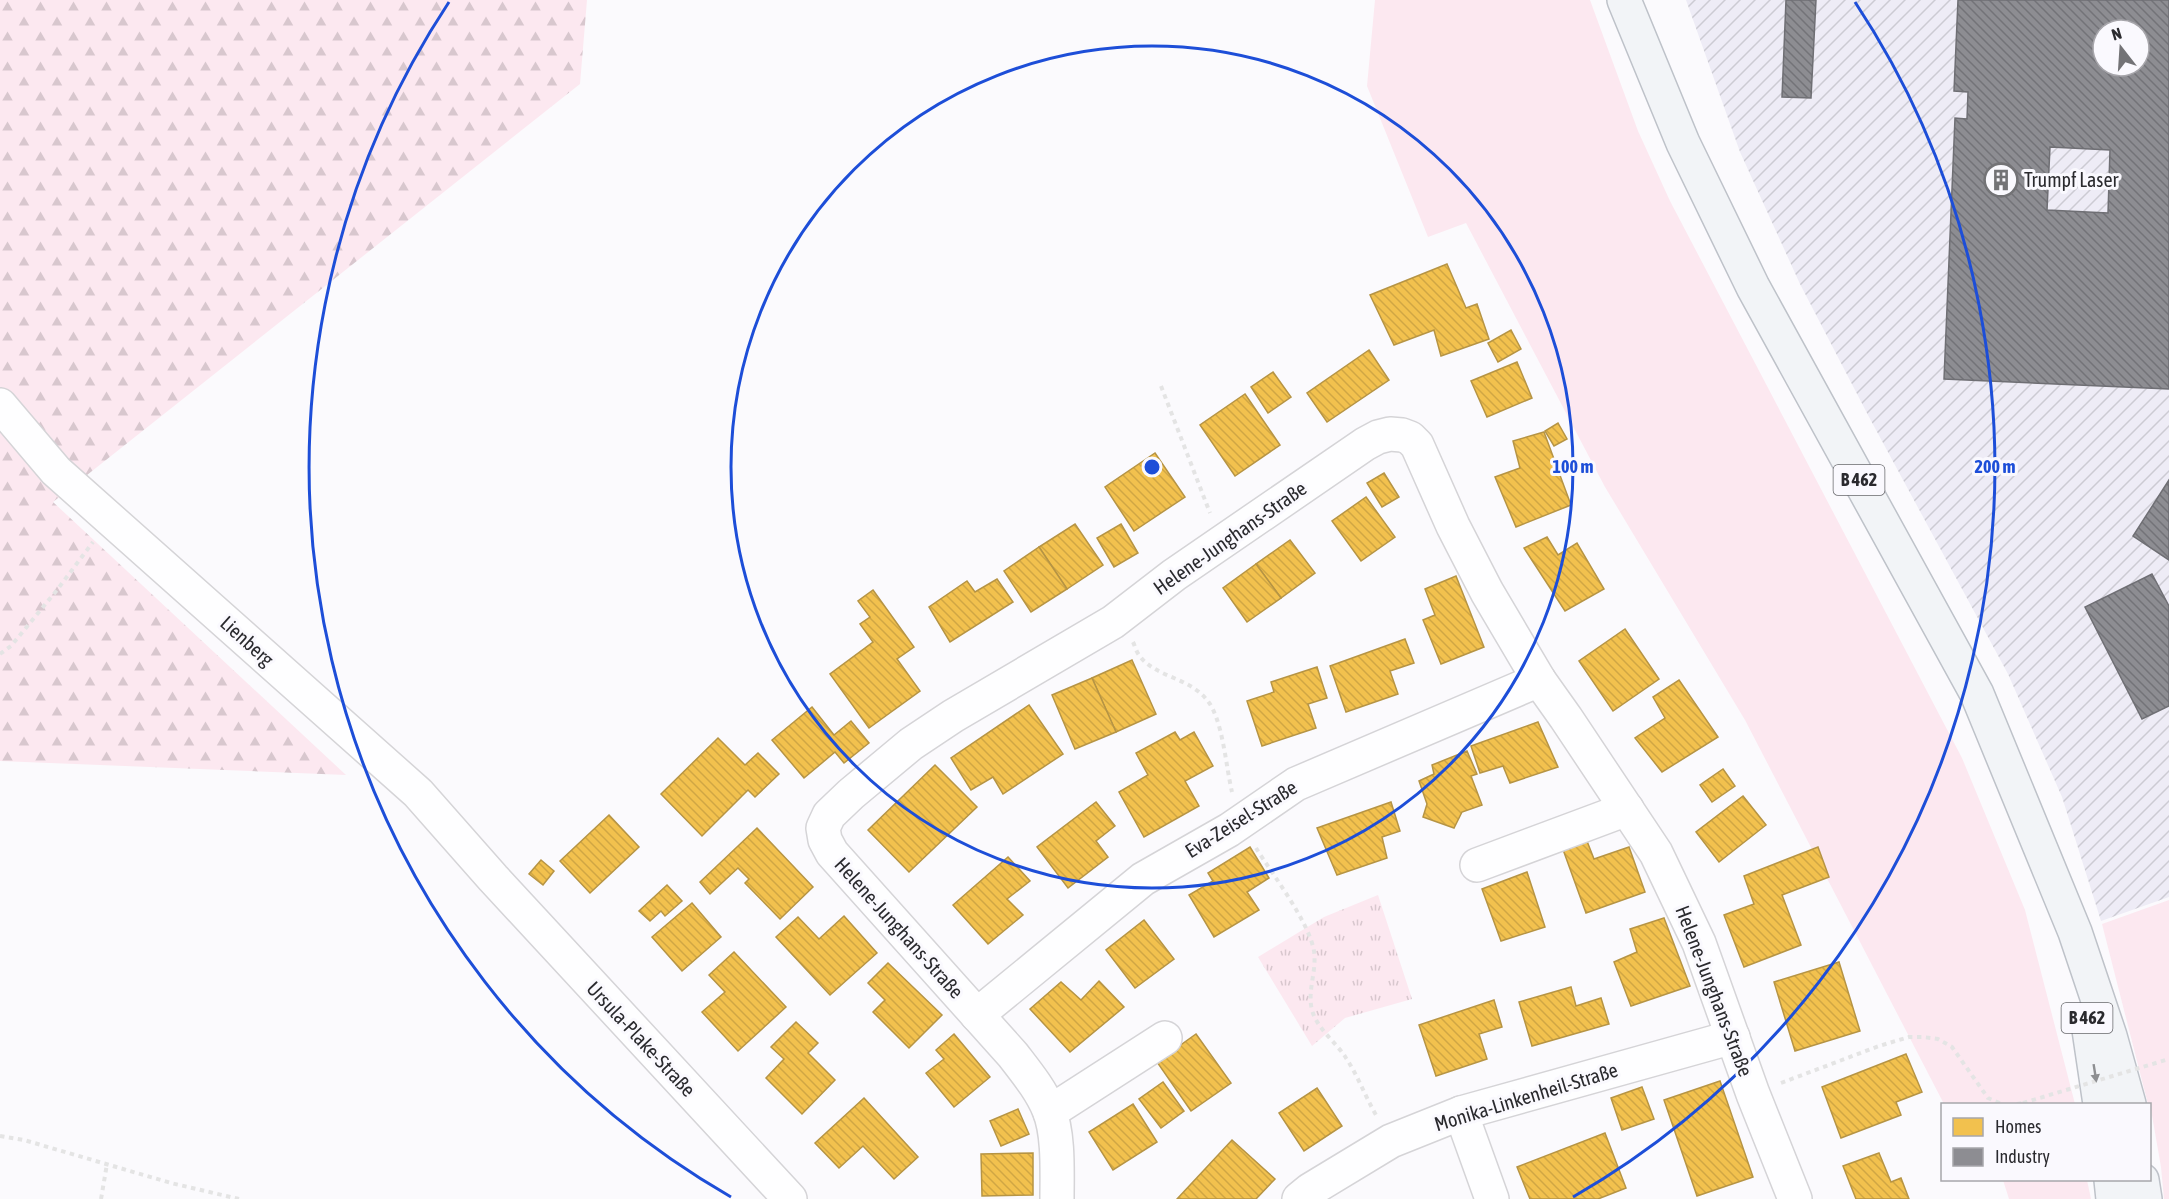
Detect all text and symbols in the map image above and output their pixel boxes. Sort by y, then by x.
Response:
north arrow [2091,18,2151,78]
text: N [2109,24,2124,44]
building icon: Trumpf Laser [1983,162,2019,198]
place label: Trumpf Laser [2024,168,2119,191]
text: 100 m [1553,456,1593,477]
text: 200 m [1975,456,2015,477]
centre of rings [1142,457,1162,477]
road number: B 462 [1834,465,1884,495]
street label: Helene-Junghans-Straße [1149,476,1311,599]
street label: Lienberg [216,611,279,671]
street label: Eva-Zeisel-Straße [1181,775,1301,862]
street label: Helene-Junghans-Straße [830,853,969,1003]
street label: Helene-Junghans-Straße [1671,902,1758,1080]
street label: Ursula-Plake-Straße [582,977,700,1101]
road number: B 462 [2062,1003,2112,1033]
street label: Monika-Linkenheil-Straße [1431,1058,1620,1135]
one-way arrow [2091,1064,2100,1083]
legend [1941,1103,2151,1181]
text: Homes [1995,1116,2041,1137]
text: Industry [1995,1146,2050,1167]

